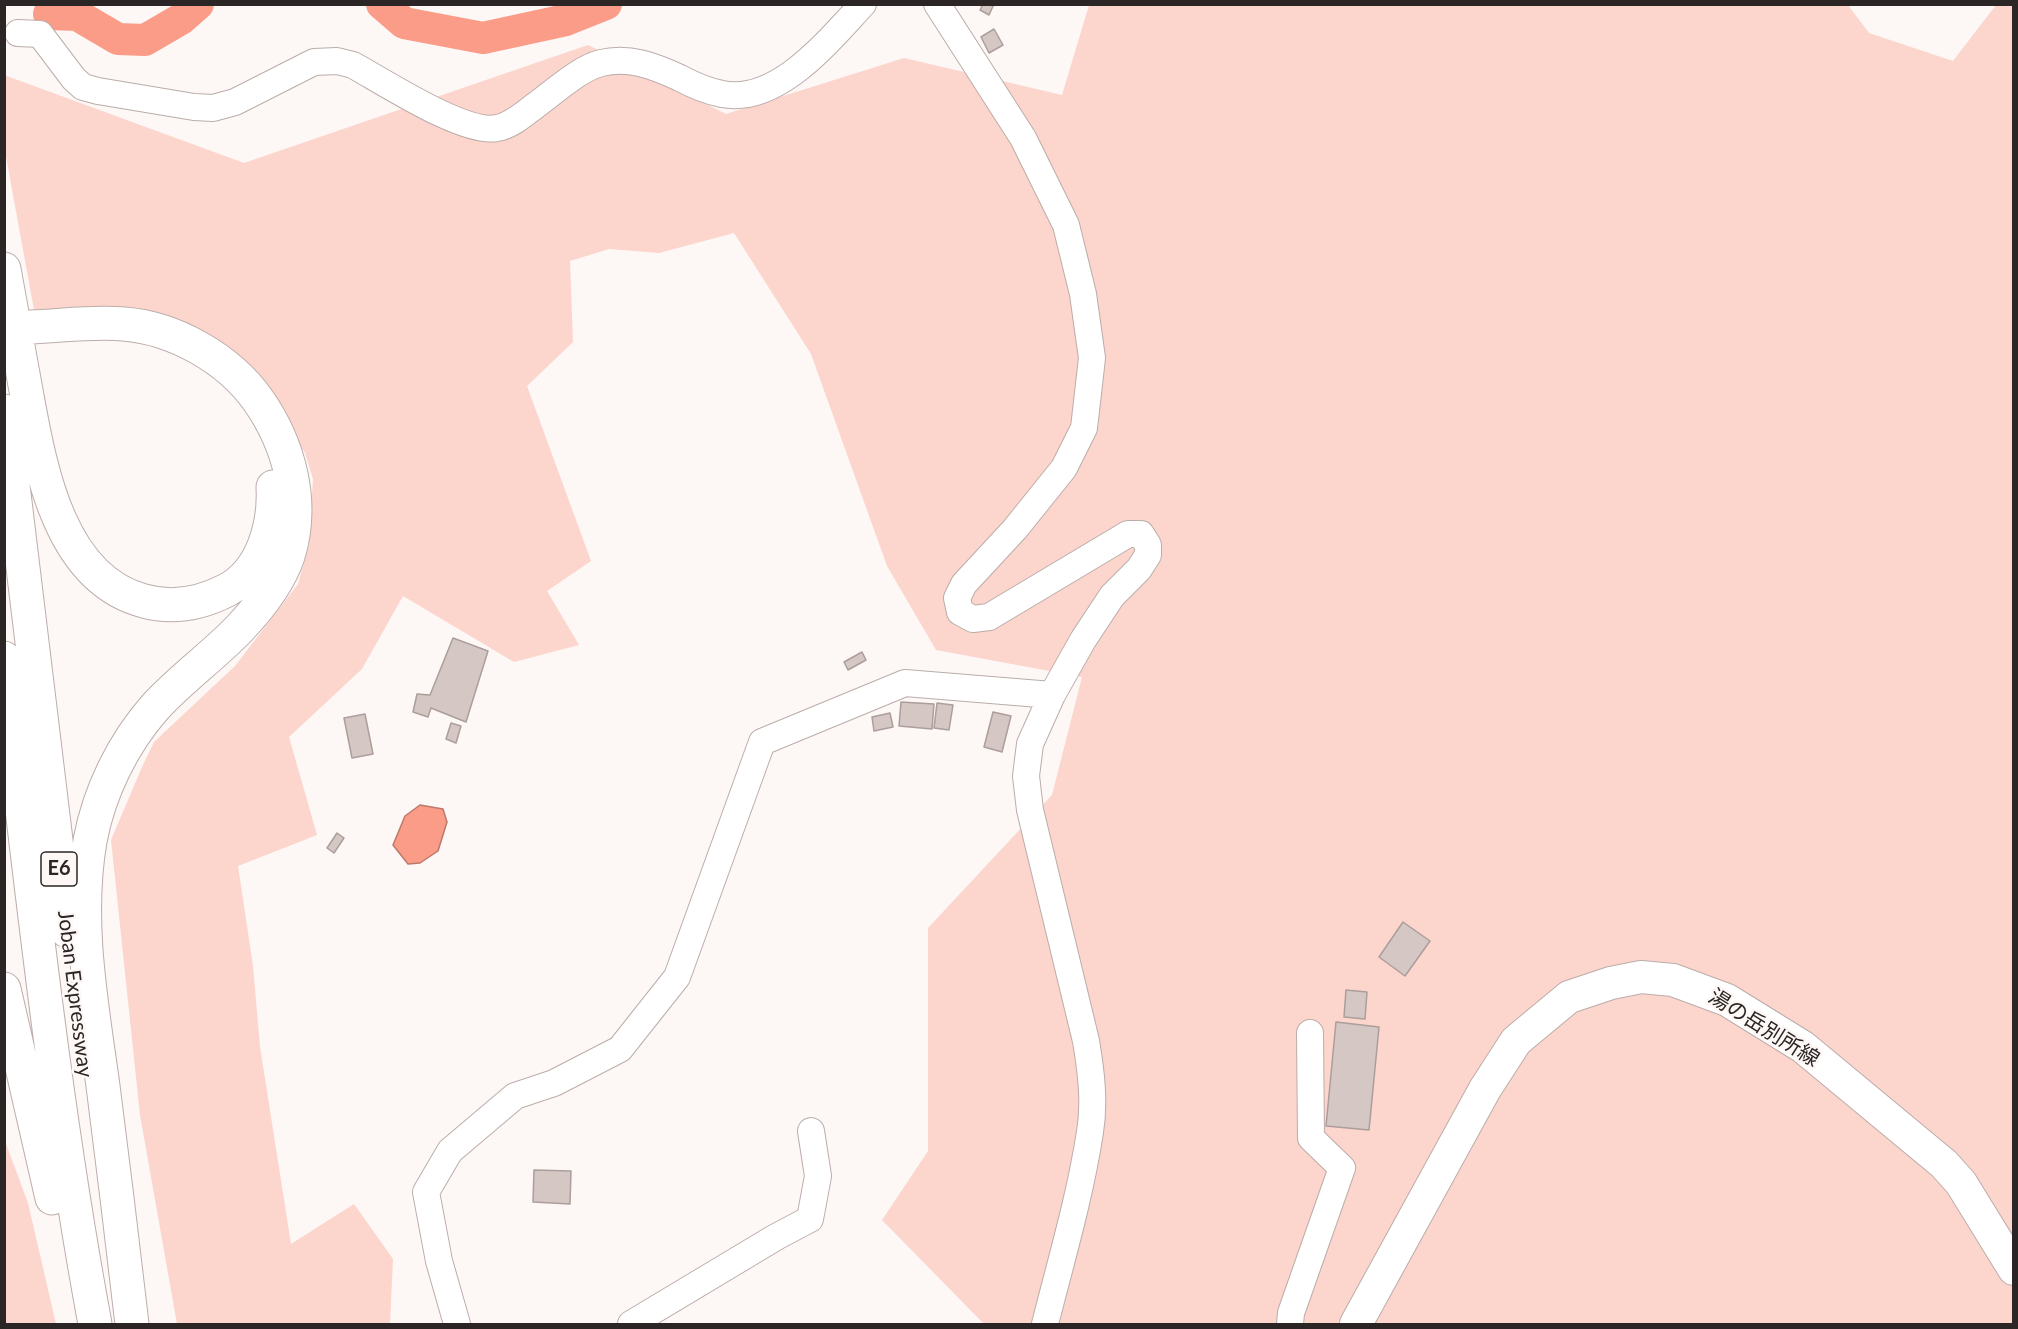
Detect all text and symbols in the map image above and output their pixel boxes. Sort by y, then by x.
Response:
road number: E6 [41,852,77,886]
street label: Joban Expressway [52,909,98,1079]
street label: 湯の岳別所線 [1704,984,1824,1072]

